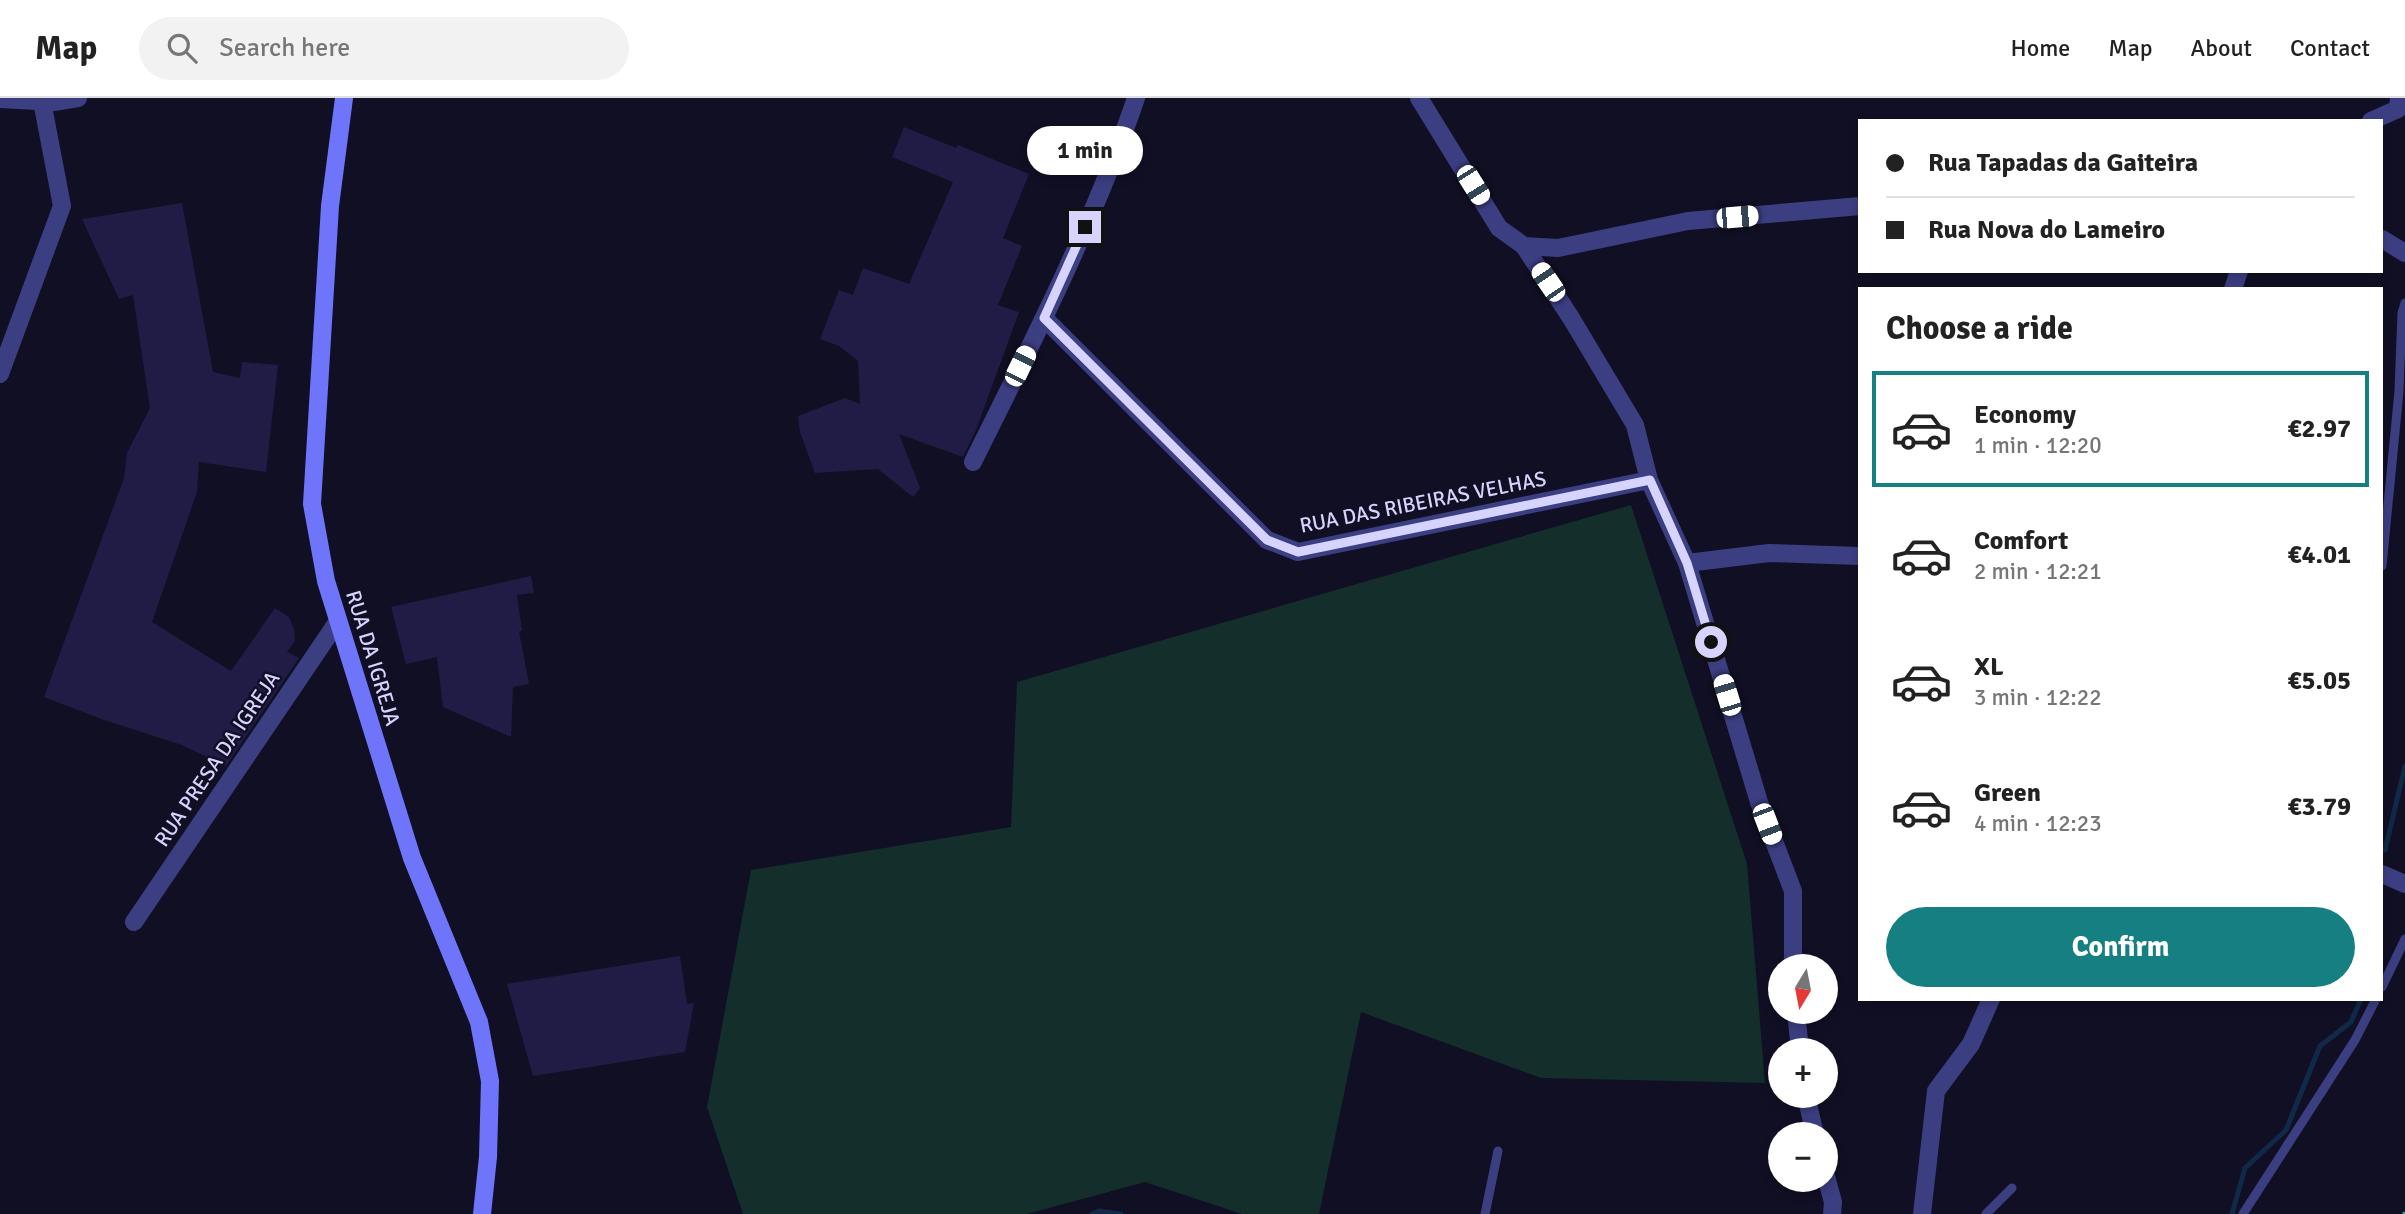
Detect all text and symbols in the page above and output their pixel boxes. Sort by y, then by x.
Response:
search box [139,17,629,80]
text: Map [35,28,97,69]
icon: search [163,29,201,67]
text: Search here [219,32,350,64]
text: Home [2010,33,2070,63]
text: Map [2108,33,2153,63]
text: About [2191,33,2252,63]
text: Contact [2290,33,2370,63]
callout: 1 min [1027,125,1143,174]
text: 1 min [1057,136,1113,165]
text: Rua Tapadas da Gaiteira [1928,147,2198,179]
car [1453,162,1494,208]
car [1716,205,1759,229]
route end [1069,211,1101,243]
text: Rua Nova do Lameiro [1928,214,2165,246]
car [1528,259,1569,305]
text: Choose a ride [1886,309,2073,348]
car [1002,343,1039,389]
icon: car [1890,398,1953,461]
text: Economy [1974,399,2076,431]
text: €2.97 [2287,413,2351,445]
text: 1 min · 12:20 [1974,431,2102,460]
street label: RUA DAS RIBEIRAS VELHAS [1298,465,1548,539]
icon: car [1890,524,1953,587]
text: Comfort [1974,525,2068,557]
text: €4.01 [2287,539,2351,571]
text: 2 min · 12:21 [1974,557,2102,586]
street label: RUA DA IGREJA [340,587,406,729]
route start [1695,626,1727,658]
icon: car [1890,650,1953,713]
text: XL [1974,651,2004,683]
text: €5.05 [2287,665,2351,697]
street label: RUA PRESA DA IGREJA [149,666,285,852]
car [1711,672,1744,718]
text: 3 min · 12:22 [1974,683,2102,712]
icon: car [1890,776,1953,839]
text: Green [1974,777,2041,809]
text: €3.79 [2287,791,2351,823]
car [1750,801,1785,847]
text: 4 min · 12:23 [1974,809,2102,838]
button: Confirm [1886,907,2355,987]
north arrow [1768,954,1838,1024]
map controls [1768,954,1838,1192]
button: + [1768,1038,1838,1108]
button: − [1768,1122,1838,1192]

